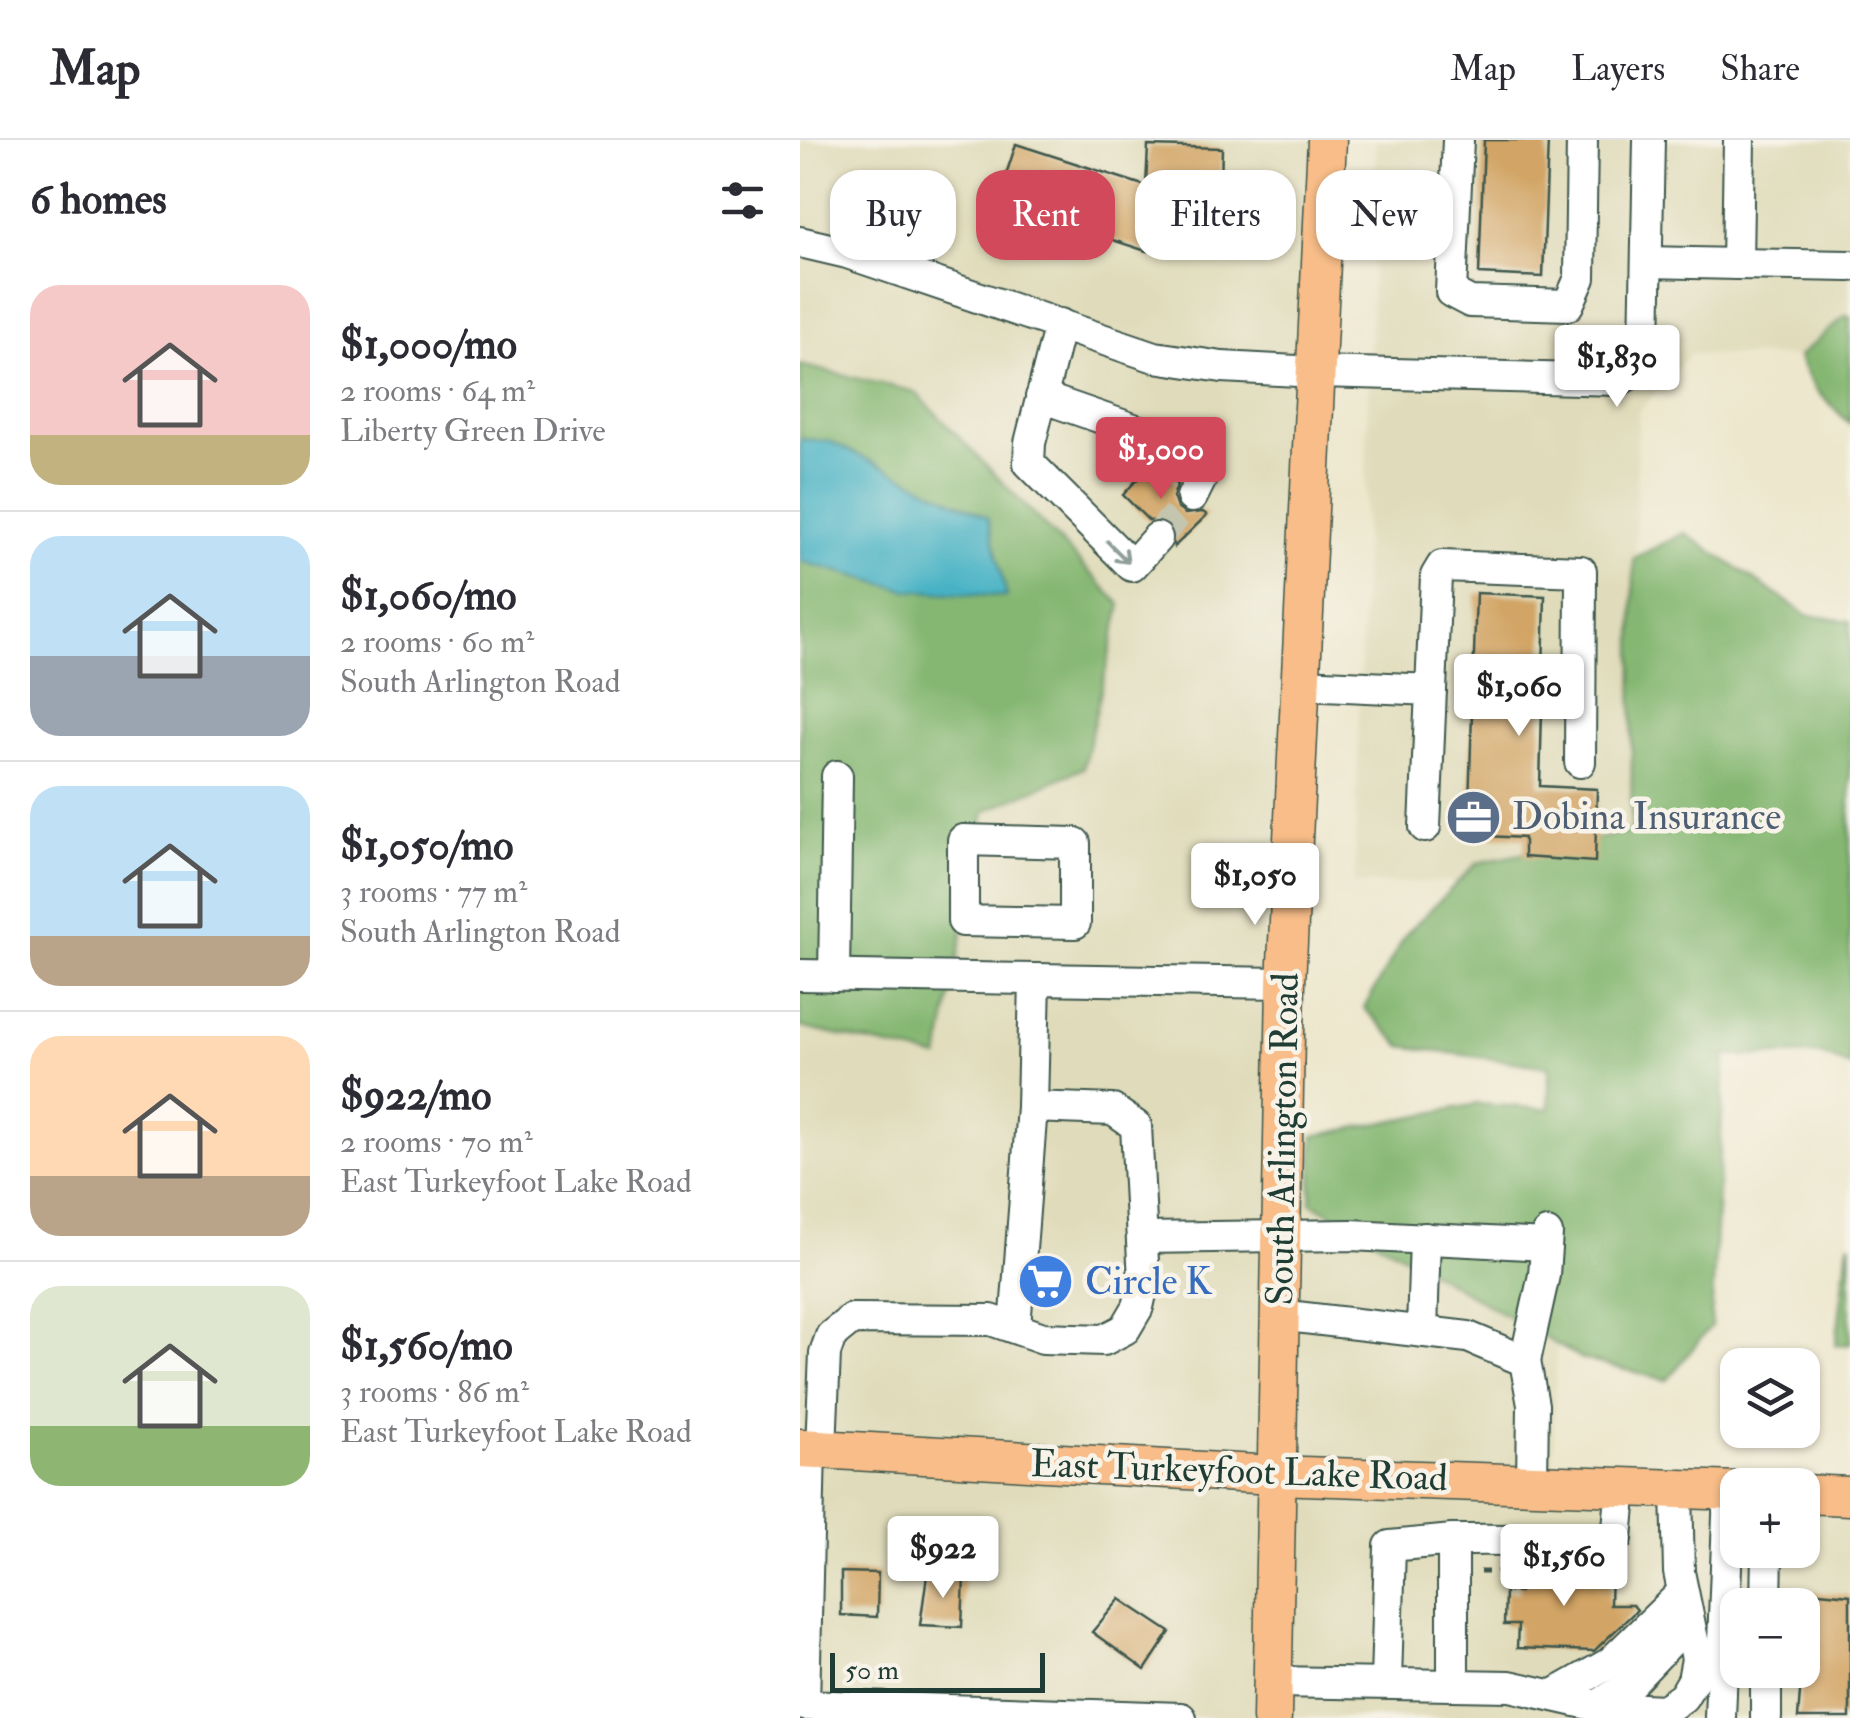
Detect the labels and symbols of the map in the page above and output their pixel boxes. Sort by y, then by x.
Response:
pin: $1,830 [1536,325,1698,410]
pin: $1,000 [1080,417,1242,502]
one-way arrow [1106,540,1130,564]
pin: $1,060 [1438,654,1600,739]
office icon: Dobina Insurance [1443,787,1503,847]
place label: Dobina Insurance [1512,793,1781,841]
pin: $1,050 [1174,843,1336,928]
street label: South Arlington Road [1256,972,1310,1306]
supermarket icon: Circle K [1016,1252,1076,1312]
place label: Circle K [1085,1258,1212,1306]
street label: East Turkeyfoot Lake Road [1030,1440,1449,1502]
pin: $922 [884,1516,1002,1601]
pin: $1,560 [1483,1524,1645,1609]
scale bar [830,1648,1045,1692]

